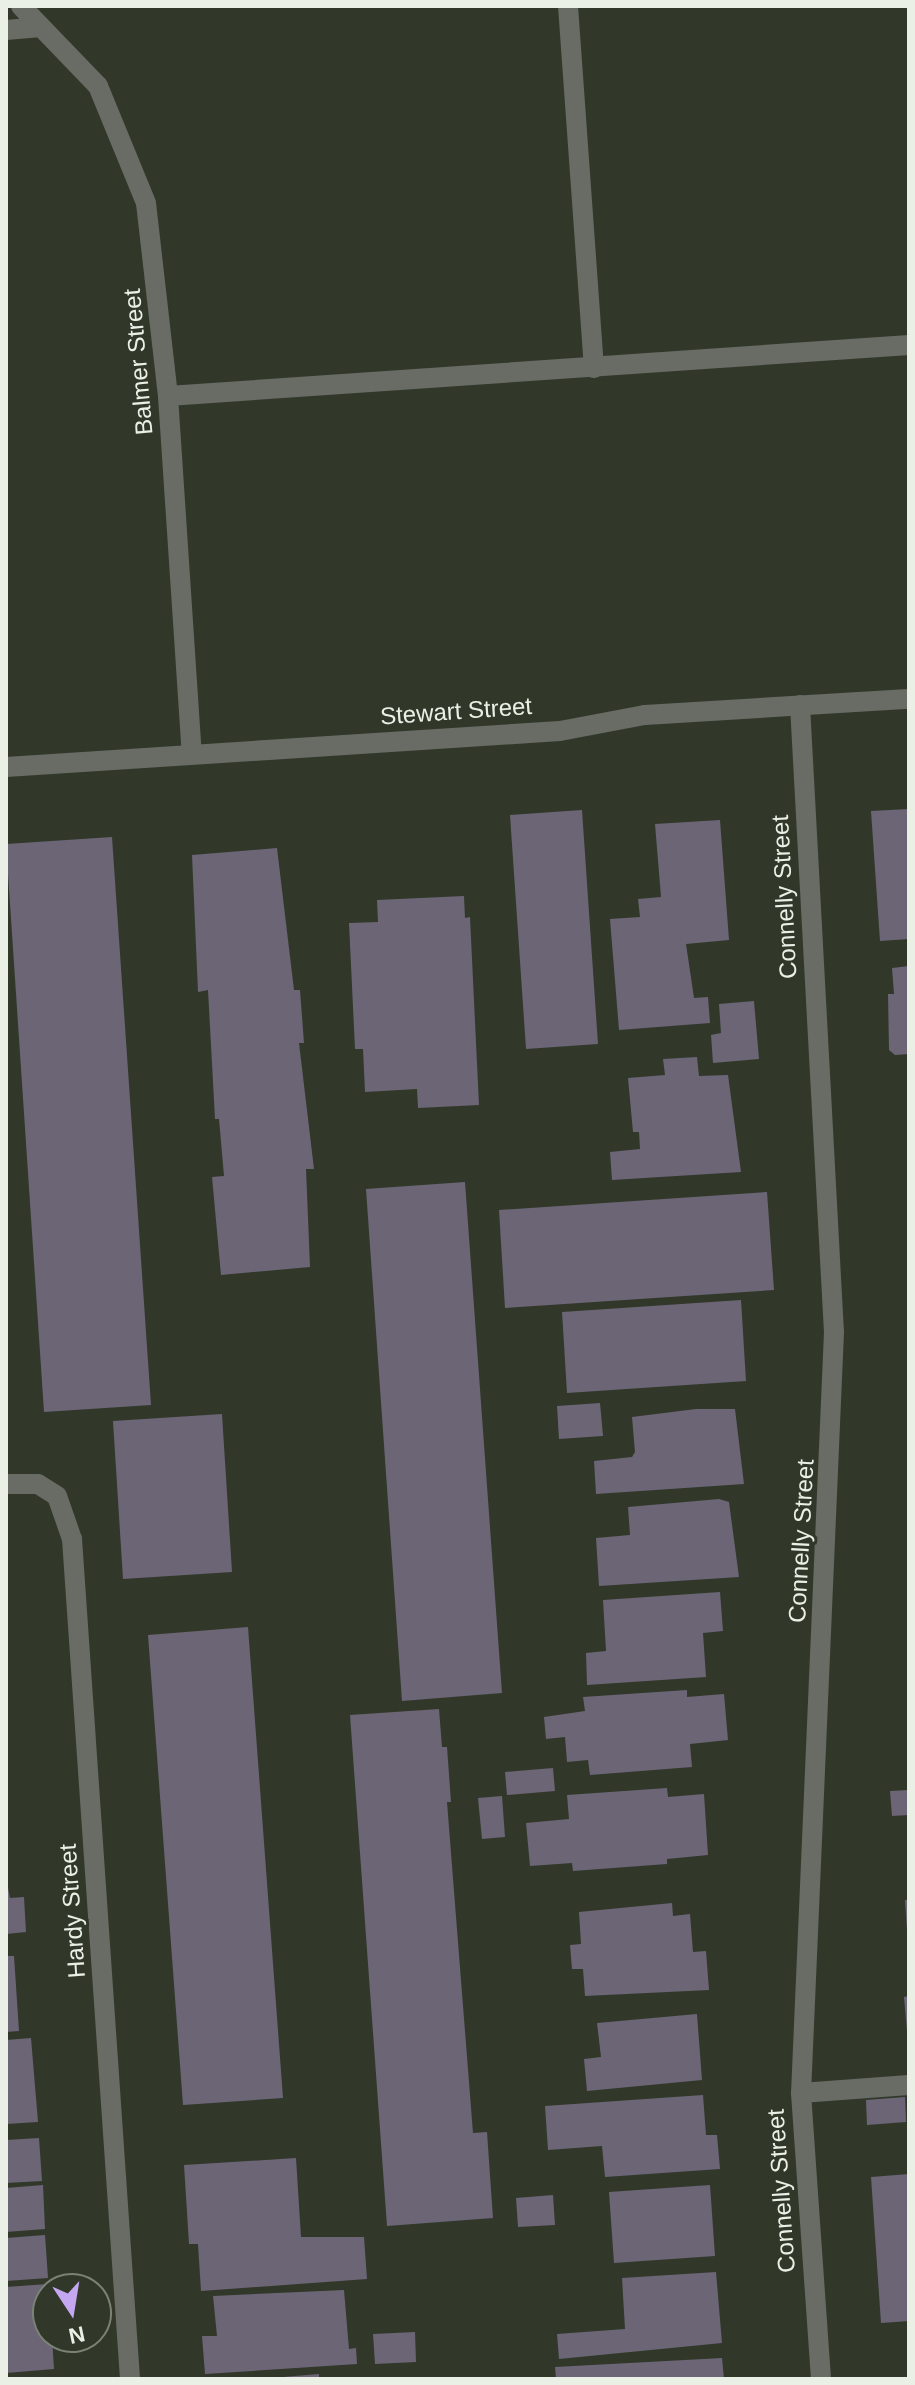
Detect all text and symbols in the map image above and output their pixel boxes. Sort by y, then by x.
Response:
street label: Balmer Street [117,288,159,436]
street label: Stewart Street [379,691,533,731]
street label: Connelly Street [765,814,803,980]
street label: Connelly Street [782,1458,820,1624]
street label: Hardy Street [53,1843,91,1979]
street label: Connelly Street [761,2108,801,2274]
north arrow [32,2273,112,2353]
text: N [66,2321,87,2349]

